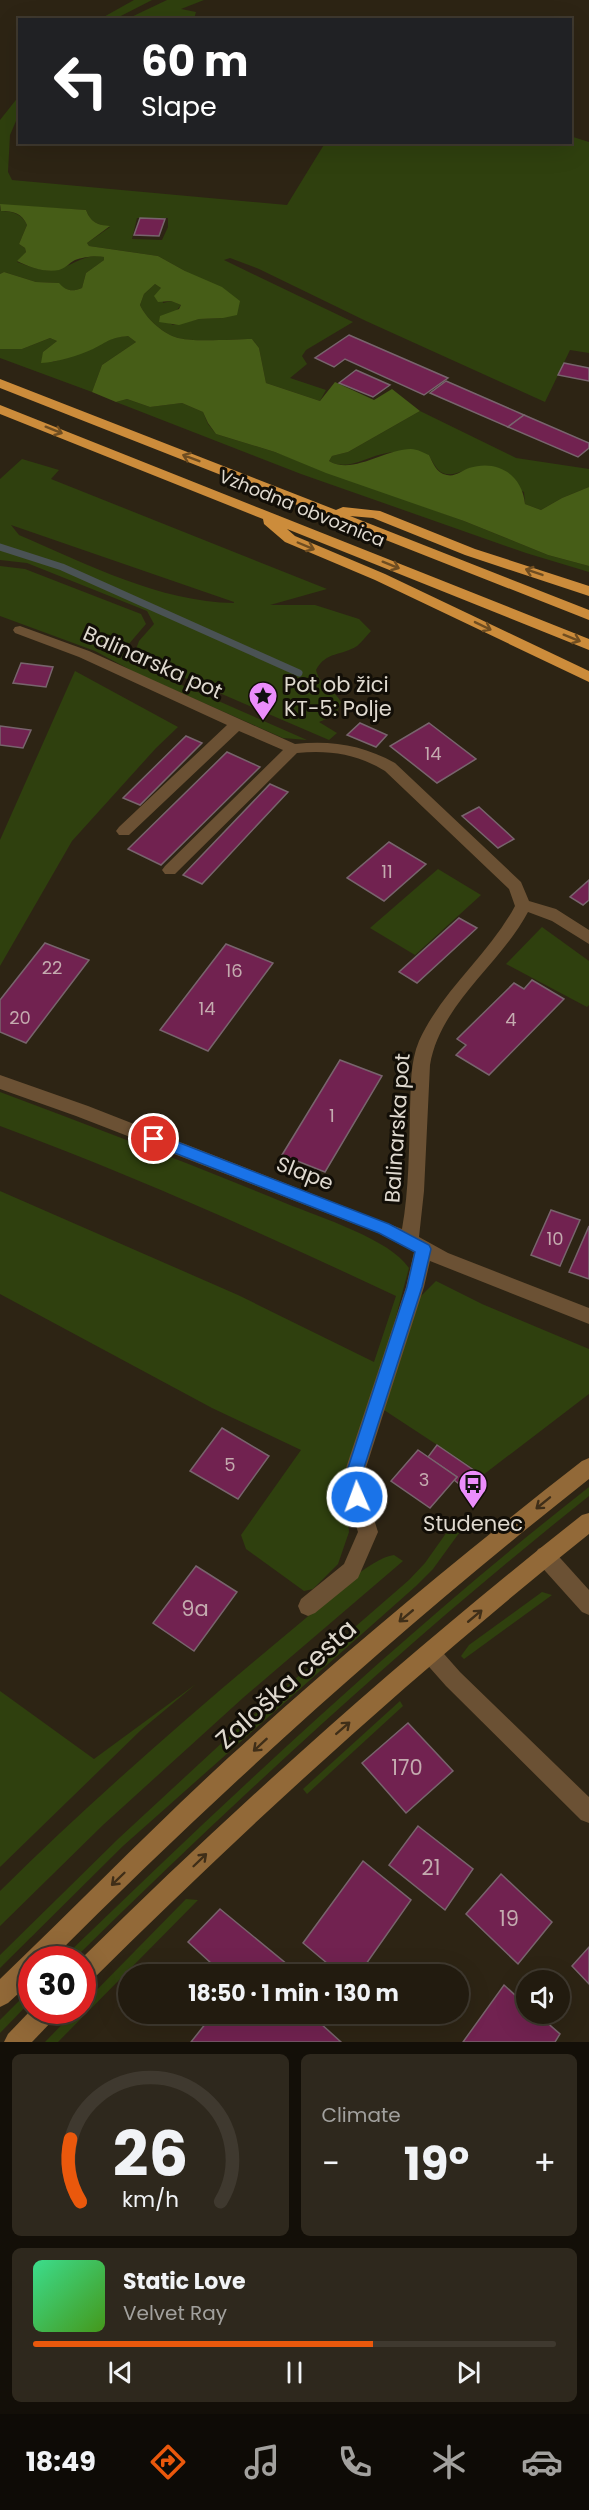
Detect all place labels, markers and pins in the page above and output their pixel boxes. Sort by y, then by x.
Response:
place label: Pot ob žici KT-5: Polje [284,670,392,723]
place icon: Pot ob žici KT-5: Polje [247,680,279,722]
pin [128,1113,179,1164]
bus stop icon: Studenec [457,1468,489,1510]
place label: Studenec [423,1509,523,1538]

